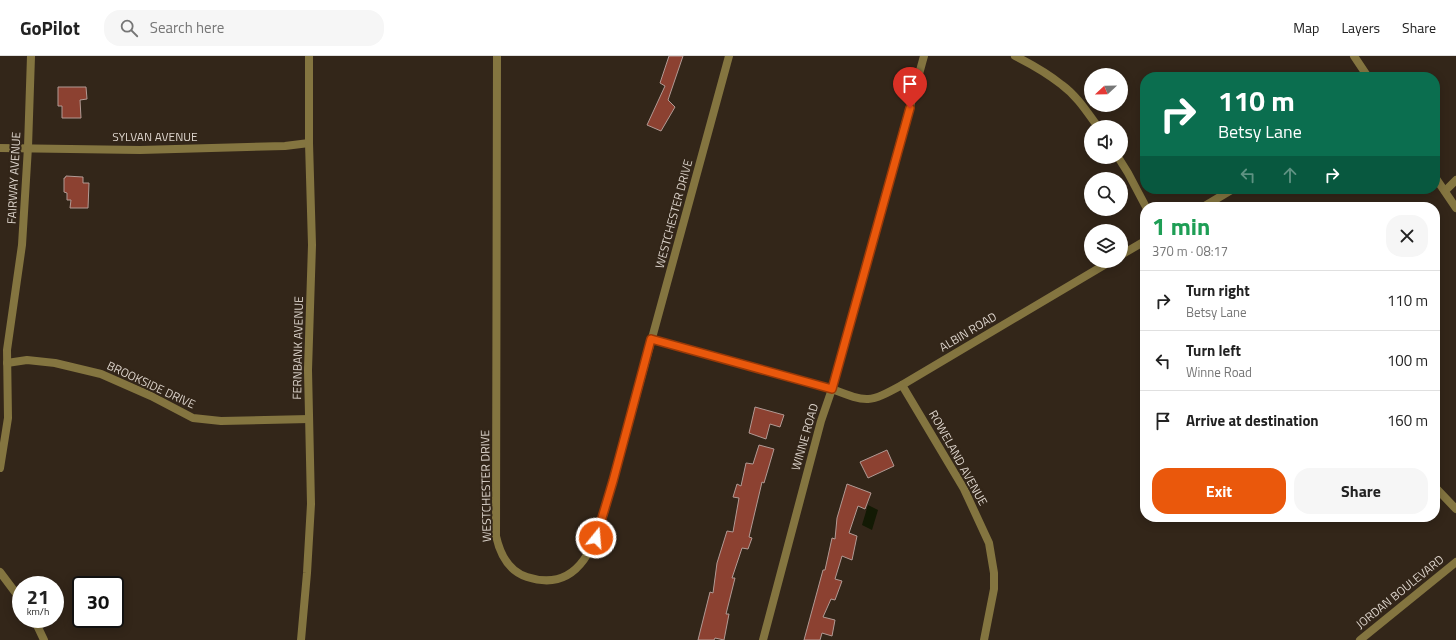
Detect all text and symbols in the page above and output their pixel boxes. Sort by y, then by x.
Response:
search box [104,10,384,46]
text: GoPilot [20,13,80,42]
text: Search here [150,16,224,39]
icon: search [118,17,140,39]
text: Map [1293,17,1319,38]
text: Layers [1341,17,1380,38]
text: Share [1402,17,1436,38]
pin [893,67,927,108]
north arrow [1084,68,1128,112]
map controls [1084,68,1128,268]
icon: arrive [899,73,921,95]
text: 110 m [1218,79,1295,122]
icon: right [1152,88,1204,140]
text: Betsy Lane [1218,118,1302,145]
button: sound [1084,120,1128,164]
street label: SYLVAN AVENUE [112,127,198,146]
street label: FAIRWAY AVENUE [2,131,25,225]
street label: WESTCHESTER DRIVE [650,157,697,271]
icon: left [1237,164,1259,186]
icon: ahead [1279,164,1301,186]
icon: right [1321,164,1343,186]
button: search [1084,172,1128,216]
text: 1 min [1152,208,1210,244]
button: close [1386,215,1428,257]
button: layers [1084,224,1128,268]
text: 370 m · 08:17 [1152,241,1228,261]
text: Turn right [1186,279,1250,302]
text: 110 m [1387,289,1428,312]
icon: right [1152,290,1174,312]
street label: FERNBANK AVENUE [287,296,308,400]
text: Betsy Lane [1186,302,1246,322]
street label: ALBIN ROAD [935,307,1000,356]
text: Turn left [1186,339,1241,362]
text: 100 m [1387,349,1428,372]
icon: left [1152,350,1174,372]
street label: BROOKSIDE DRIVE [104,356,199,414]
text: Winne Road [1186,362,1252,382]
street label: WINNE ROAD [786,401,823,473]
street label: ROWELAND AVENUE [924,406,993,509]
text: Arrive at destination [1186,409,1319,432]
text: 160 m [1387,409,1428,432]
icon: arrive [1152,410,1174,432]
street label: WESTCHESTER DRIVE [475,429,496,542]
button: Exit [1152,468,1286,514]
button: Share [1294,468,1428,514]
position arrow [575,517,617,559]
street label: JORDAN BOULEVARD [1351,550,1448,633]
speed limit sign: 30 [72,576,124,628]
text: 21 [27,581,49,612]
text: km/h [27,604,49,619]

